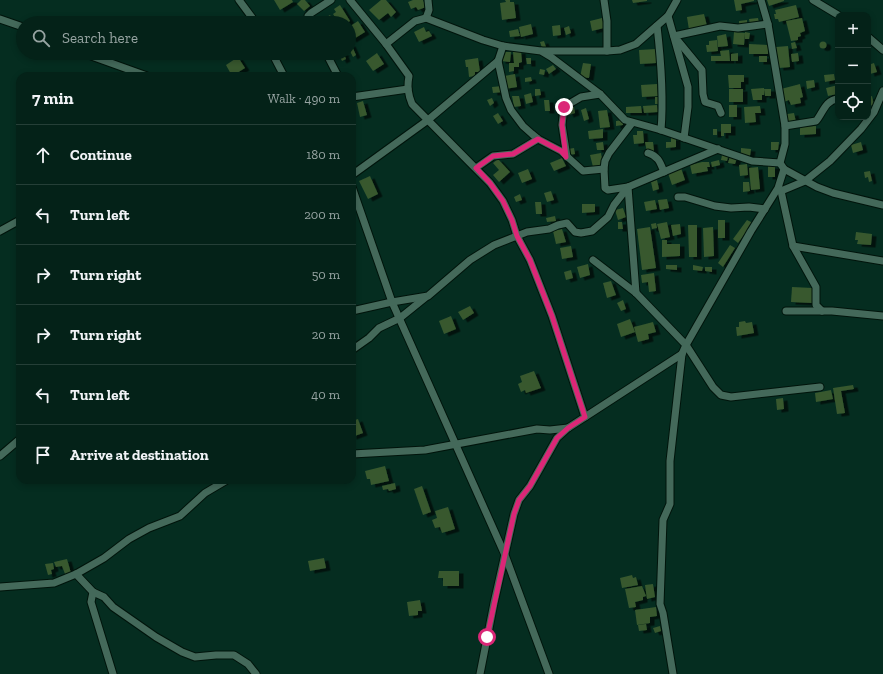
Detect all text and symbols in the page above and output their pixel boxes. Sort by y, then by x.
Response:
map controls [835,12,871,120]
button: + [835,12,871,48]
search box [16,16,356,60]
icon: search [30,27,52,49]
text: Search here [62,29,138,47]
button: − [835,48,871,84]
button: locate [835,84,871,120]
text: 7 min [32,88,74,108]
text: Walk · 490 m [268,91,340,106]
route end [555,98,573,116]
icon: ahead [32,144,54,166]
text: Continue [70,146,132,164]
text: 180 m [306,147,340,162]
icon: left [32,204,54,226]
text: Turn left [70,206,130,224]
text: 200 m [304,207,340,222]
icon: right [32,264,54,286]
text: Turn right [70,266,141,284]
text: 50 m [312,267,340,282]
icon: right [32,324,54,346]
text: Turn right [70,326,141,344]
text: 20 m [312,327,340,342]
icon: left [32,384,54,406]
text: Turn left [70,386,130,404]
text: 40 m [311,387,340,402]
icon: arrive [32,444,54,466]
text: Arrive at destination [70,446,209,464]
route start [478,628,496,646]

